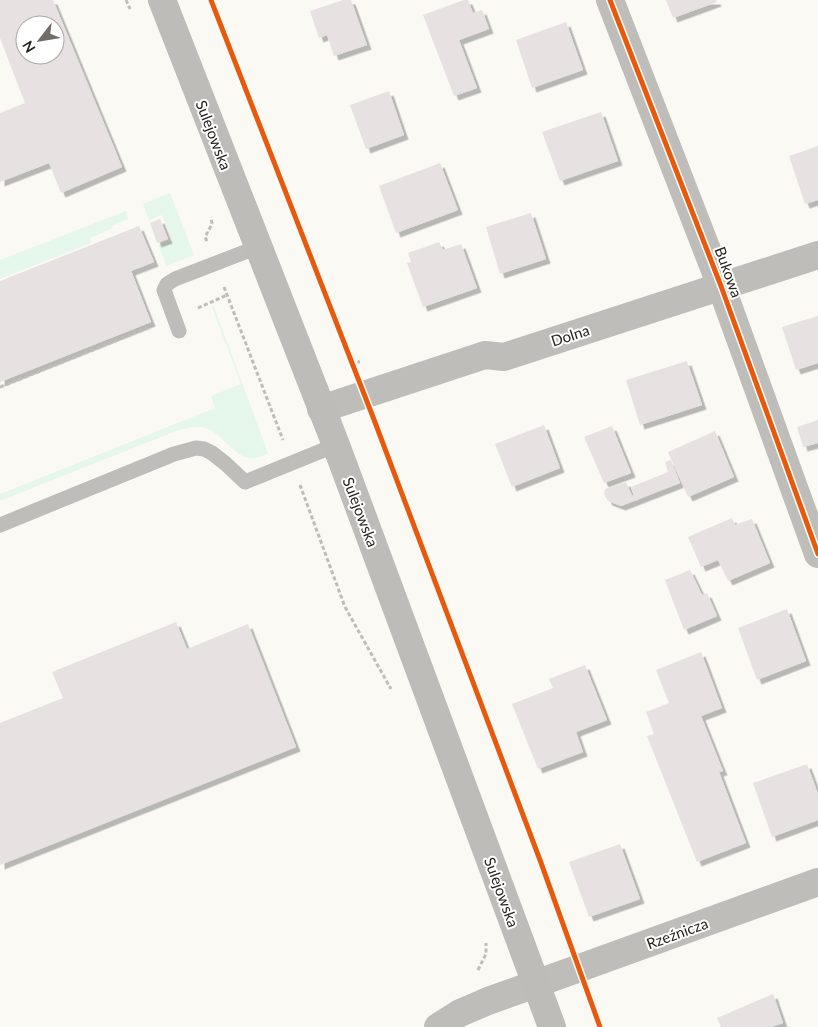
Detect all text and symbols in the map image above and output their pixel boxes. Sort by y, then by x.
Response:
north arrow [15,15,65,65]
text: N [18,38,38,56]
street label: Sulejowska [192,98,236,172]
street label: Bukowa [712,244,746,300]
street label: Dolna [549,320,591,350]
street label: Sulejowska [339,475,383,549]
street label: Sulejowska [481,855,523,929]
street label: Rzeźnicza [644,914,710,952]

